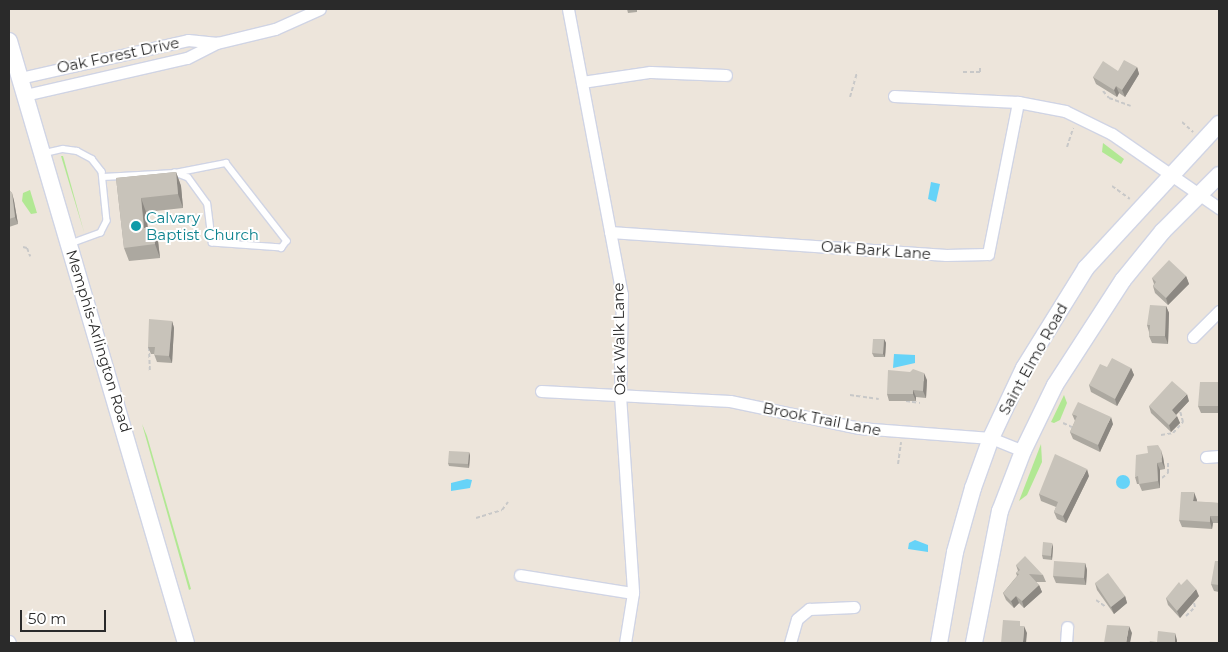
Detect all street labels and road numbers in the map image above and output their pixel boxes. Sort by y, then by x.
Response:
street label: Oak Forest Drive [55,33,181,77]
street label: Oak Bark Lane [820,237,932,263]
street label: Memphis-Arlington Road [63,247,135,435]
street label: Oak Walk Lane [609,282,629,396]
street label: Saint Elmo Road [995,300,1071,418]
street label: Brook Trail Lane [761,399,883,439]

